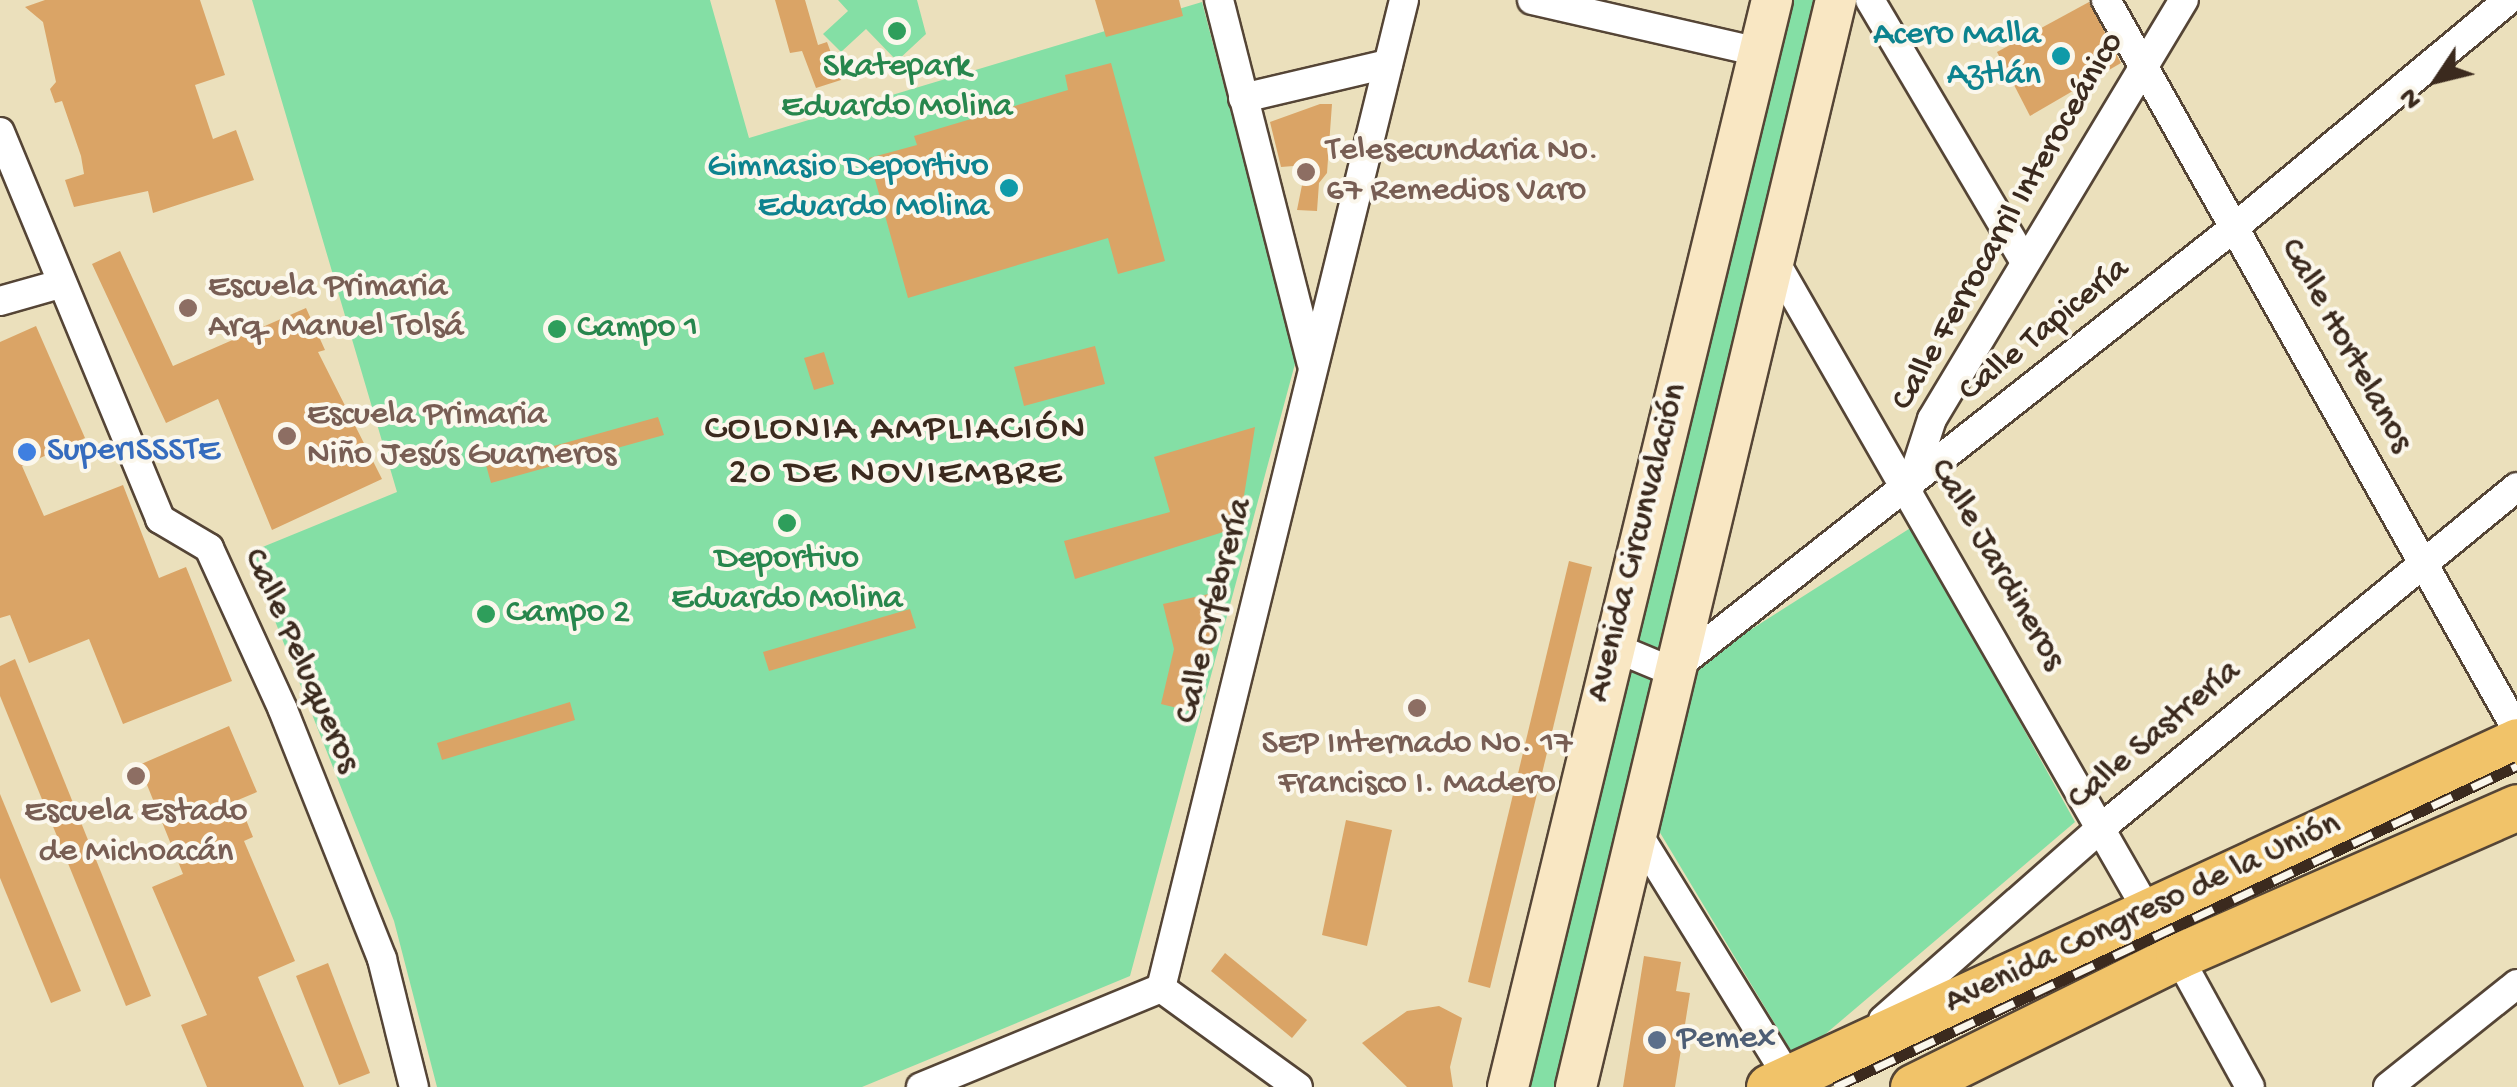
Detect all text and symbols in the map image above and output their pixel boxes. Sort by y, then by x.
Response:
place label: Acero Malla Aztlán [1873,15,2041,97]
marker: Skatepark Eduardo Molina [886,20,908,42]
street label: Calle Ferrocarril Interoceánico [1883,25,2135,419]
north arrow [2387,30,2487,130]
marker: Acero Malla Aztlán [2050,45,2072,67]
place label: Skatepark Eduardo Molina [781,47,1013,129]
text: N [2393,81,2431,114]
place label: Telesecundaria No. 67 Remedios Varo [1326,131,1599,213]
place label: Gimnasio Deportivo Eduardo Molina [707,147,989,229]
marker: Telesecundaria No. 67 Remedios Varo [1295,161,1317,183]
marker: Gimnasio Deportivo Eduardo Molina [998,177,1020,199]
street label: Calle Hortelanos [2269,232,2421,460]
street label: Calle Tapicería [1951,249,2139,413]
place label: Escuela Primaria Arq. Manuel Tolsá [208,267,464,349]
marker: Escuela Primaria Arq. Manuel Tolsá [177,297,199,319]
place label: Campo 1 [577,308,698,350]
marker: Campo 1 [546,318,568,340]
street label: Avenida Circunvalación [1578,379,1698,707]
place label: Escuela Primaria Niño Jesús Guarneros [307,395,616,477]
district label: COLONIA AMPLIACIÓN 20 DE NOVIEMBRE [704,408,1088,498]
marker: Escuela Primaria Niño Jesús Guarneros [276,425,298,447]
place label: SuperISSSTE [47,431,220,473]
marker: SuperISSSTE [16,441,38,463]
street label: Calle Jardineros [1919,452,2073,678]
street label: Calle Orfebrería [1167,494,1263,728]
marker: Deportivo Eduardo Molina [776,512,798,534]
place label: Deportivo Eduardo Molina [671,539,903,621]
street label: Calle Peluqueros [232,543,368,779]
place label: Campo 2 [506,593,630,635]
marker: Campo 2 [475,603,497,625]
street label: Calle Sastrería [2060,651,2250,821]
marker: SEP Internado No. 17 Francisco I. Madero [1406,697,1428,719]
place label: SEP Internado No. 17 Francisco I. Madero [1261,724,1573,806]
marker: Escuela Estado de Michoacán [125,765,147,787]
place label: Escuela Estado de Michoacán [24,792,248,874]
street label: Avenida Congreso de la Unión [1939,804,2347,1024]
place label: Pemex [1677,1019,1776,1061]
marker: Pemex [1646,1029,1668,1051]

